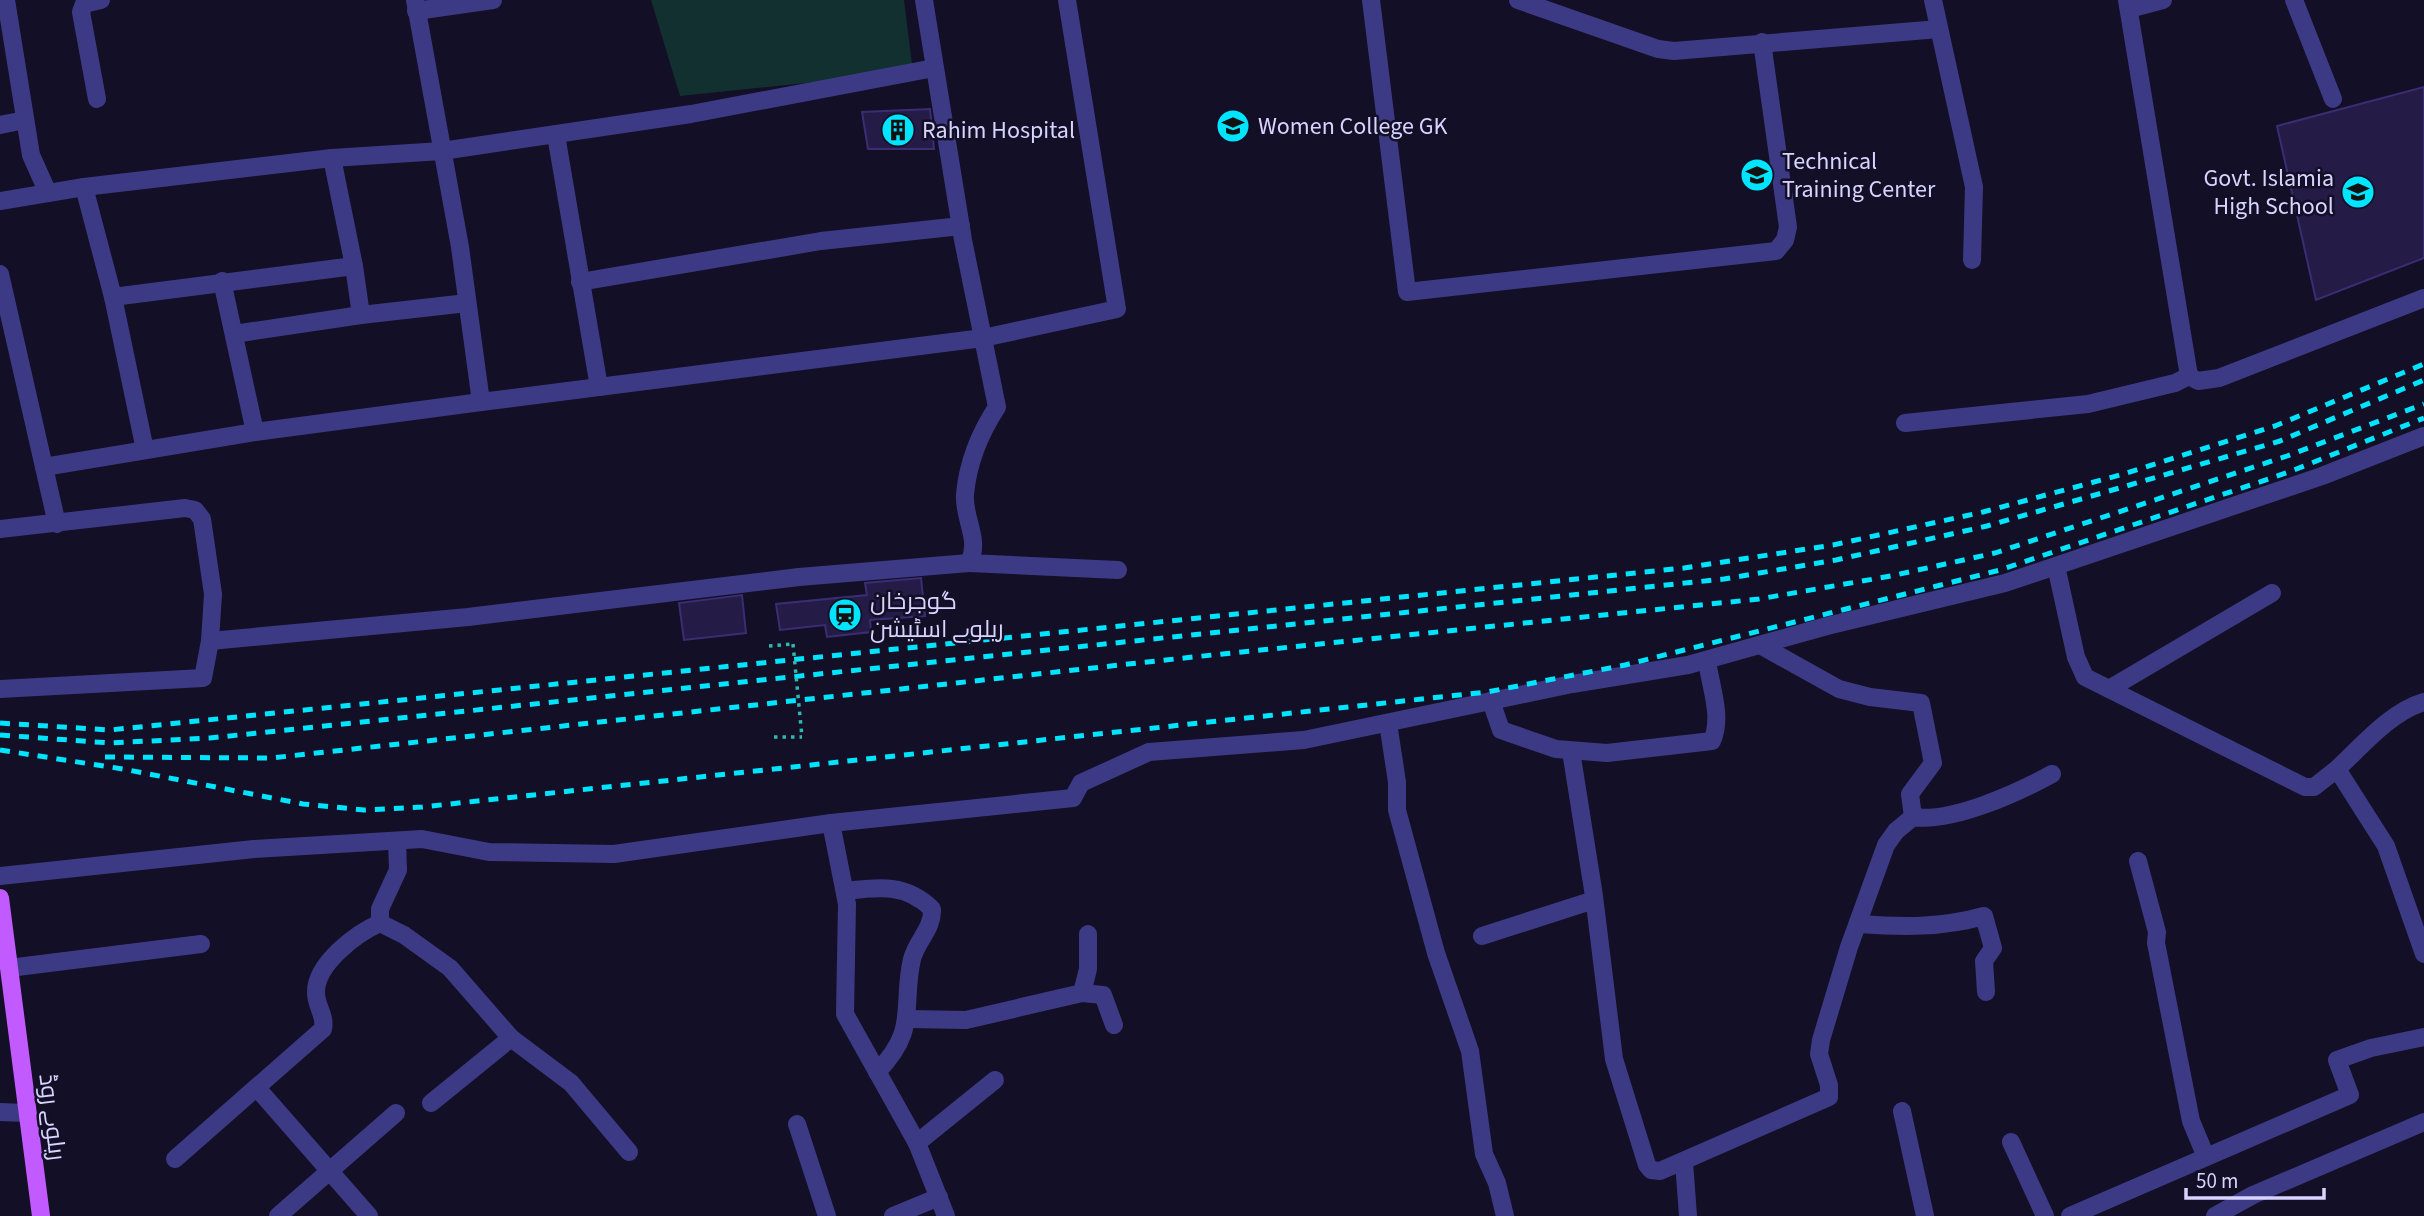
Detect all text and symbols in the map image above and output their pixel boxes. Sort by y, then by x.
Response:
school or university icon: Women College GK [1214,107,1252,145]
place label: Women College GK [1258,109,1447,144]
building icon: Rahim Hospital [879,111,917,149]
place label: Rahim Hospital [922,113,1075,148]
place label: Technical Training Center [1782,144,1936,207]
school or university icon: Technical Training Center [1738,156,1776,194]
place label: Govt. Islamia High School [2204,161,2334,224]
school or university icon: Govt. Islamia High School [2339,173,2377,211]
place label: گوجرخان ریلوے اسٹیشن [870,584,1004,647]
station icon: گوجرخان ریلوے اسٹیشن [826,596,864,634]
street label: ریلوے روڈ [29,1072,75,1162]
scale bar [2186,1156,2324,1200]
text: 50 m [2196,1166,2238,1196]

